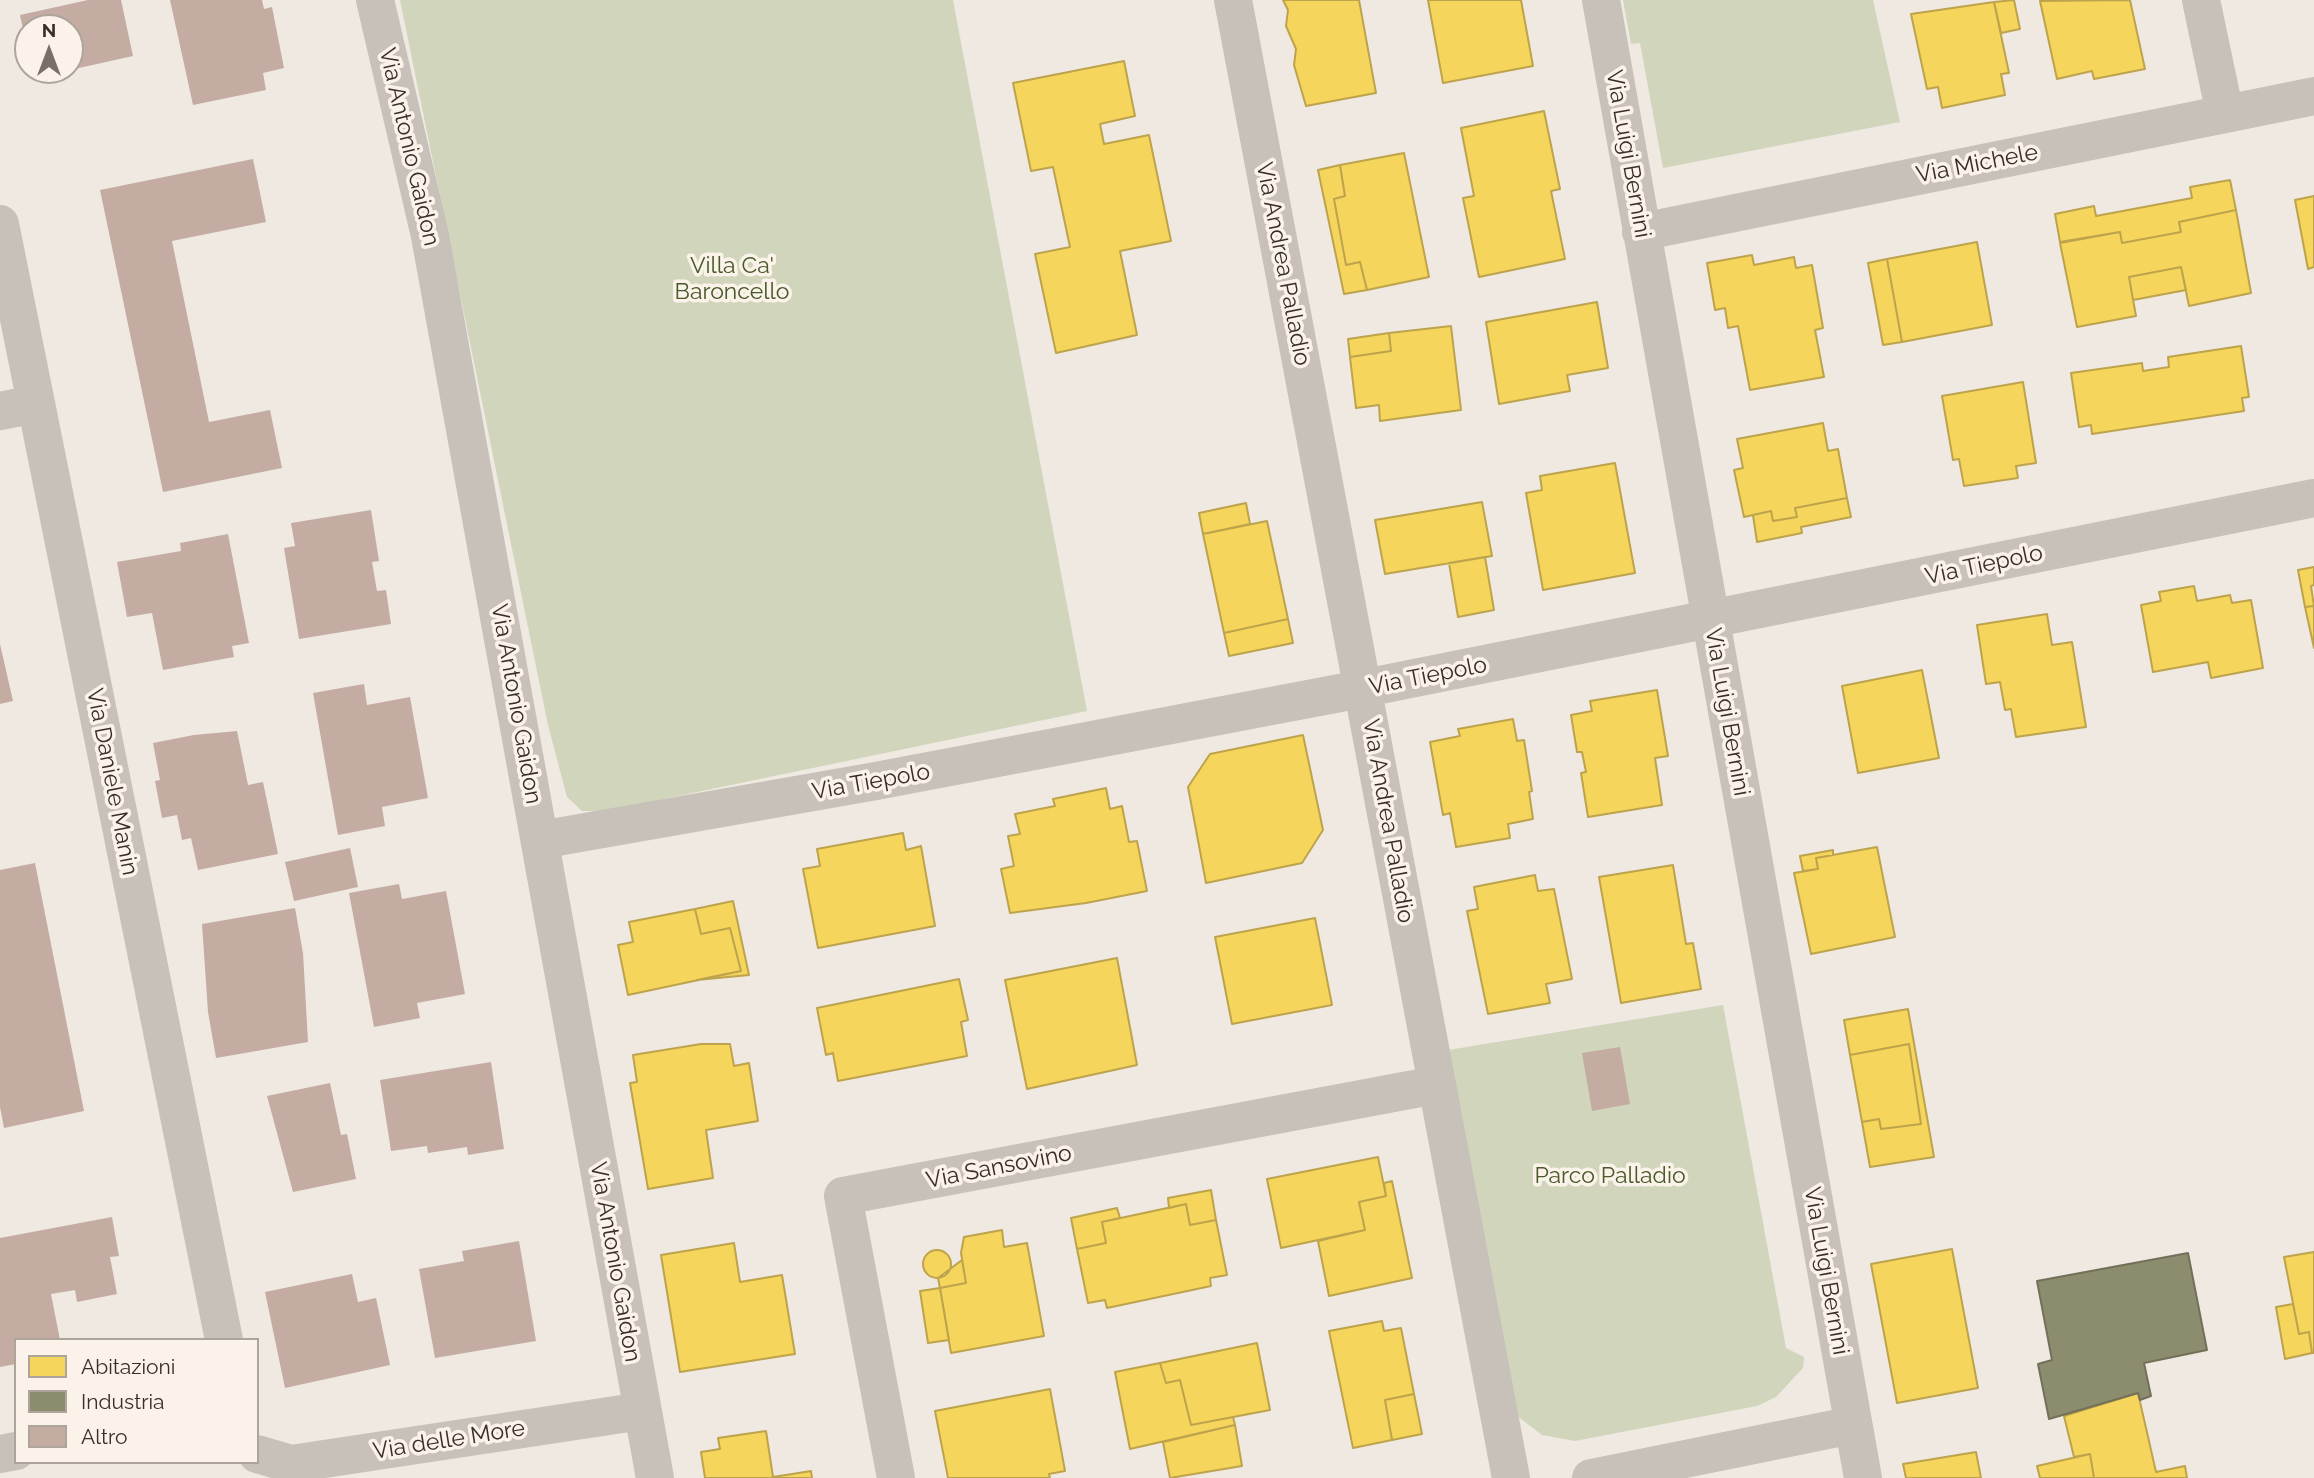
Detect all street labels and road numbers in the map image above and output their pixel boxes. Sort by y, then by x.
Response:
street label: Via Antonio Gaidon [373,45,445,249]
street label: Via Luigi Bernini [1600,68,1656,240]
street label: Via Michele [1914,139,2040,189]
street label: Via Andrea Palladio [1250,160,1316,368]
street label: Via Tiepolo [1923,539,2045,591]
street label: Via Antonio Gaidon [485,602,547,806]
street label: Via Luigi Bernini [1699,626,1755,798]
street label: Via Tiepolo [1367,651,1489,701]
street label: Via Daniele Manin [80,686,144,878]
street label: Via Andrea Palladio [1356,717,1420,925]
street label: Via Tiepolo [810,758,932,806]
street label: Via Sansovino [924,1139,1074,1195]
street label: Via Antonio Gaidon [584,1160,646,1364]
street label: Via Luigi Bernini [1798,1185,1854,1357]
street label: Via delle More [371,1414,527,1466]

